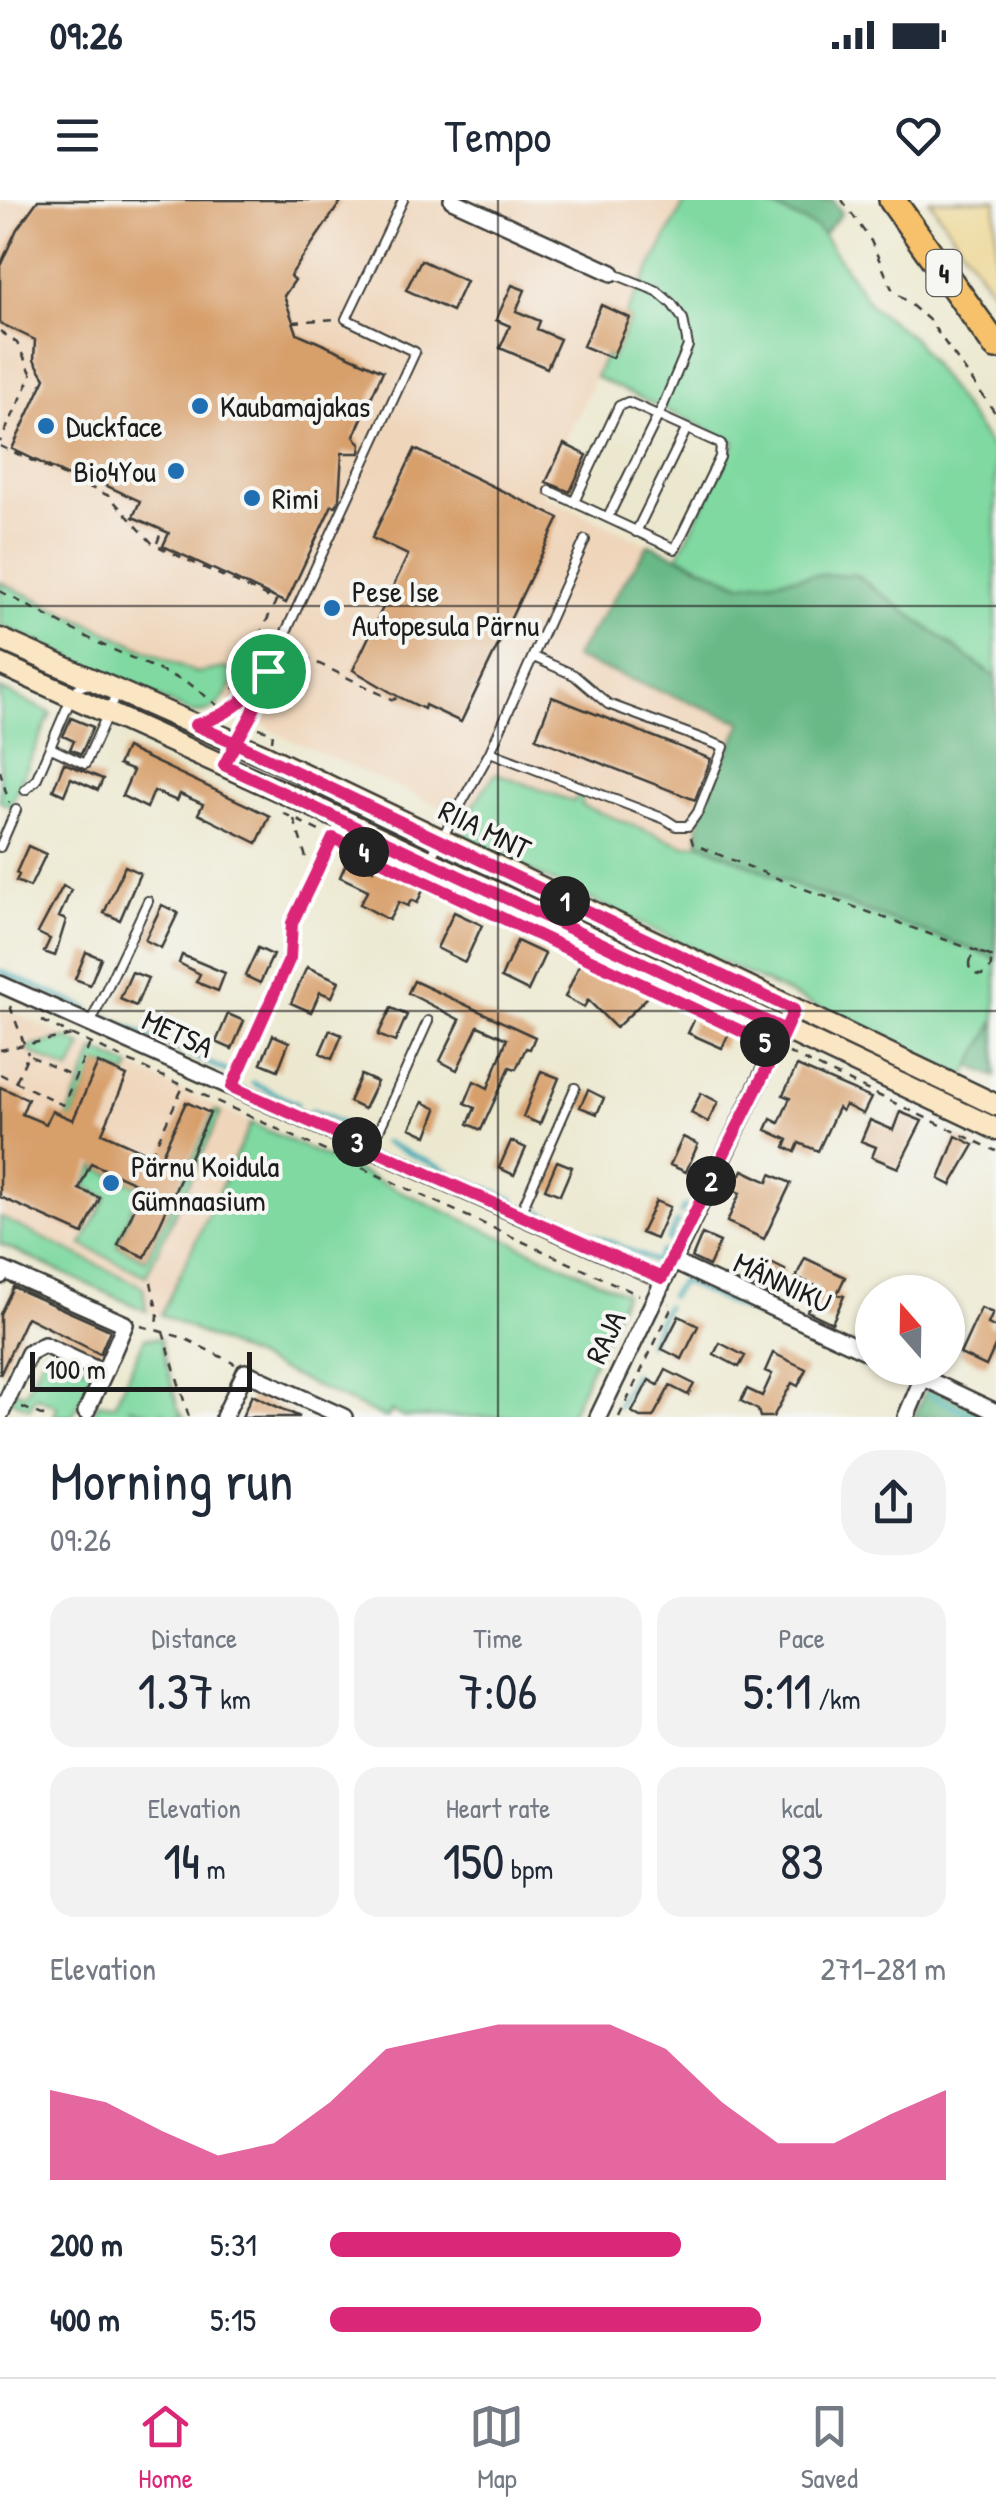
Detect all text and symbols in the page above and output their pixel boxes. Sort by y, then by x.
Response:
text: 09:26 [50,9,123,61]
text: Tempo [445,105,551,166]
icon: menu [50,108,105,163]
icon: heart [891,108,946,163]
road number: 4 [926,250,962,296]
place label: Kaubamajakas [220,386,370,426]
marker: Kaubamajakas [189,395,211,417]
place label: Duckface [66,406,163,446]
marker: Duckface [35,415,57,437]
place label: Bio4You [73,451,156,491]
marker: Bio4You [165,460,187,482]
place label: Rimi [272,478,319,518]
marker: Rimi [241,487,263,509]
place label: Pese Ise Autopesula Pärnu [352,571,539,645]
marker: Pese Ise Autopesula Pärnu [321,597,343,619]
pin [226,629,311,714]
icon: arrive [241,644,296,699]
street label: RIIA MNT [433,790,538,869]
pin: 4 [339,827,389,877]
text: 4 [359,833,369,871]
pin: 1 [540,876,590,926]
text: 1 [560,882,570,920]
street label: METSA [136,999,220,1067]
pin: 5 [740,1017,790,1067]
text: 5 [759,1023,771,1061]
pin: 3 [332,1117,382,1167]
text: 3 [351,1123,363,1161]
place label: Pärnu Koidula Gümnaasium [131,1146,279,1220]
pin: 2 [686,1156,736,1206]
text: 2 [704,1162,718,1200]
marker: Pärnu Koidula Gümnaasium [100,1172,122,1194]
street label: MÄNNIKU [728,1242,838,1322]
north arrow [855,1275,965,1385]
map controls [855,1275,965,1385]
street label: RAJA [575,1304,635,1370]
scale bar [30,1347,252,1392]
text: 100 m [45,1350,106,1388]
text: Morning run [50,1443,293,1517]
button: share [841,1450,946,1555]
text: 09:26 [50,1518,111,1561]
text: Distance [152,1619,237,1657]
text: Time [473,1619,523,1657]
text: Pace [778,1619,825,1657]
text: 1.37 [138,1657,214,1725]
text: 7:06 [459,1657,537,1725]
text: 5:11 [743,1657,812,1725]
text: km [214,1680,251,1718]
text: /km [812,1680,861,1718]
text: Elevation [148,1789,241,1827]
text: Heart rate [446,1789,550,1827]
text: kcal [781,1789,822,1827]
text: 14 [163,1827,200,1895]
text: 150 [443,1827,504,1895]
text: 83 [780,1827,824,1895]
text: m [200,1850,226,1888]
text: bpm [504,1850,553,1888]
text: Elevation [50,1947,156,1990]
text: 271–281 m [821,1947,946,1990]
text: 200 m [50,2223,123,2266]
text: 5:31 [210,2223,257,2266]
text: 400 m [50,2298,120,2341]
text: 5:15 [210,2298,256,2341]
tab: Home [138,2399,193,2497]
tab: Map [469,2399,524,2497]
tab: Saved [801,2399,858,2497]

